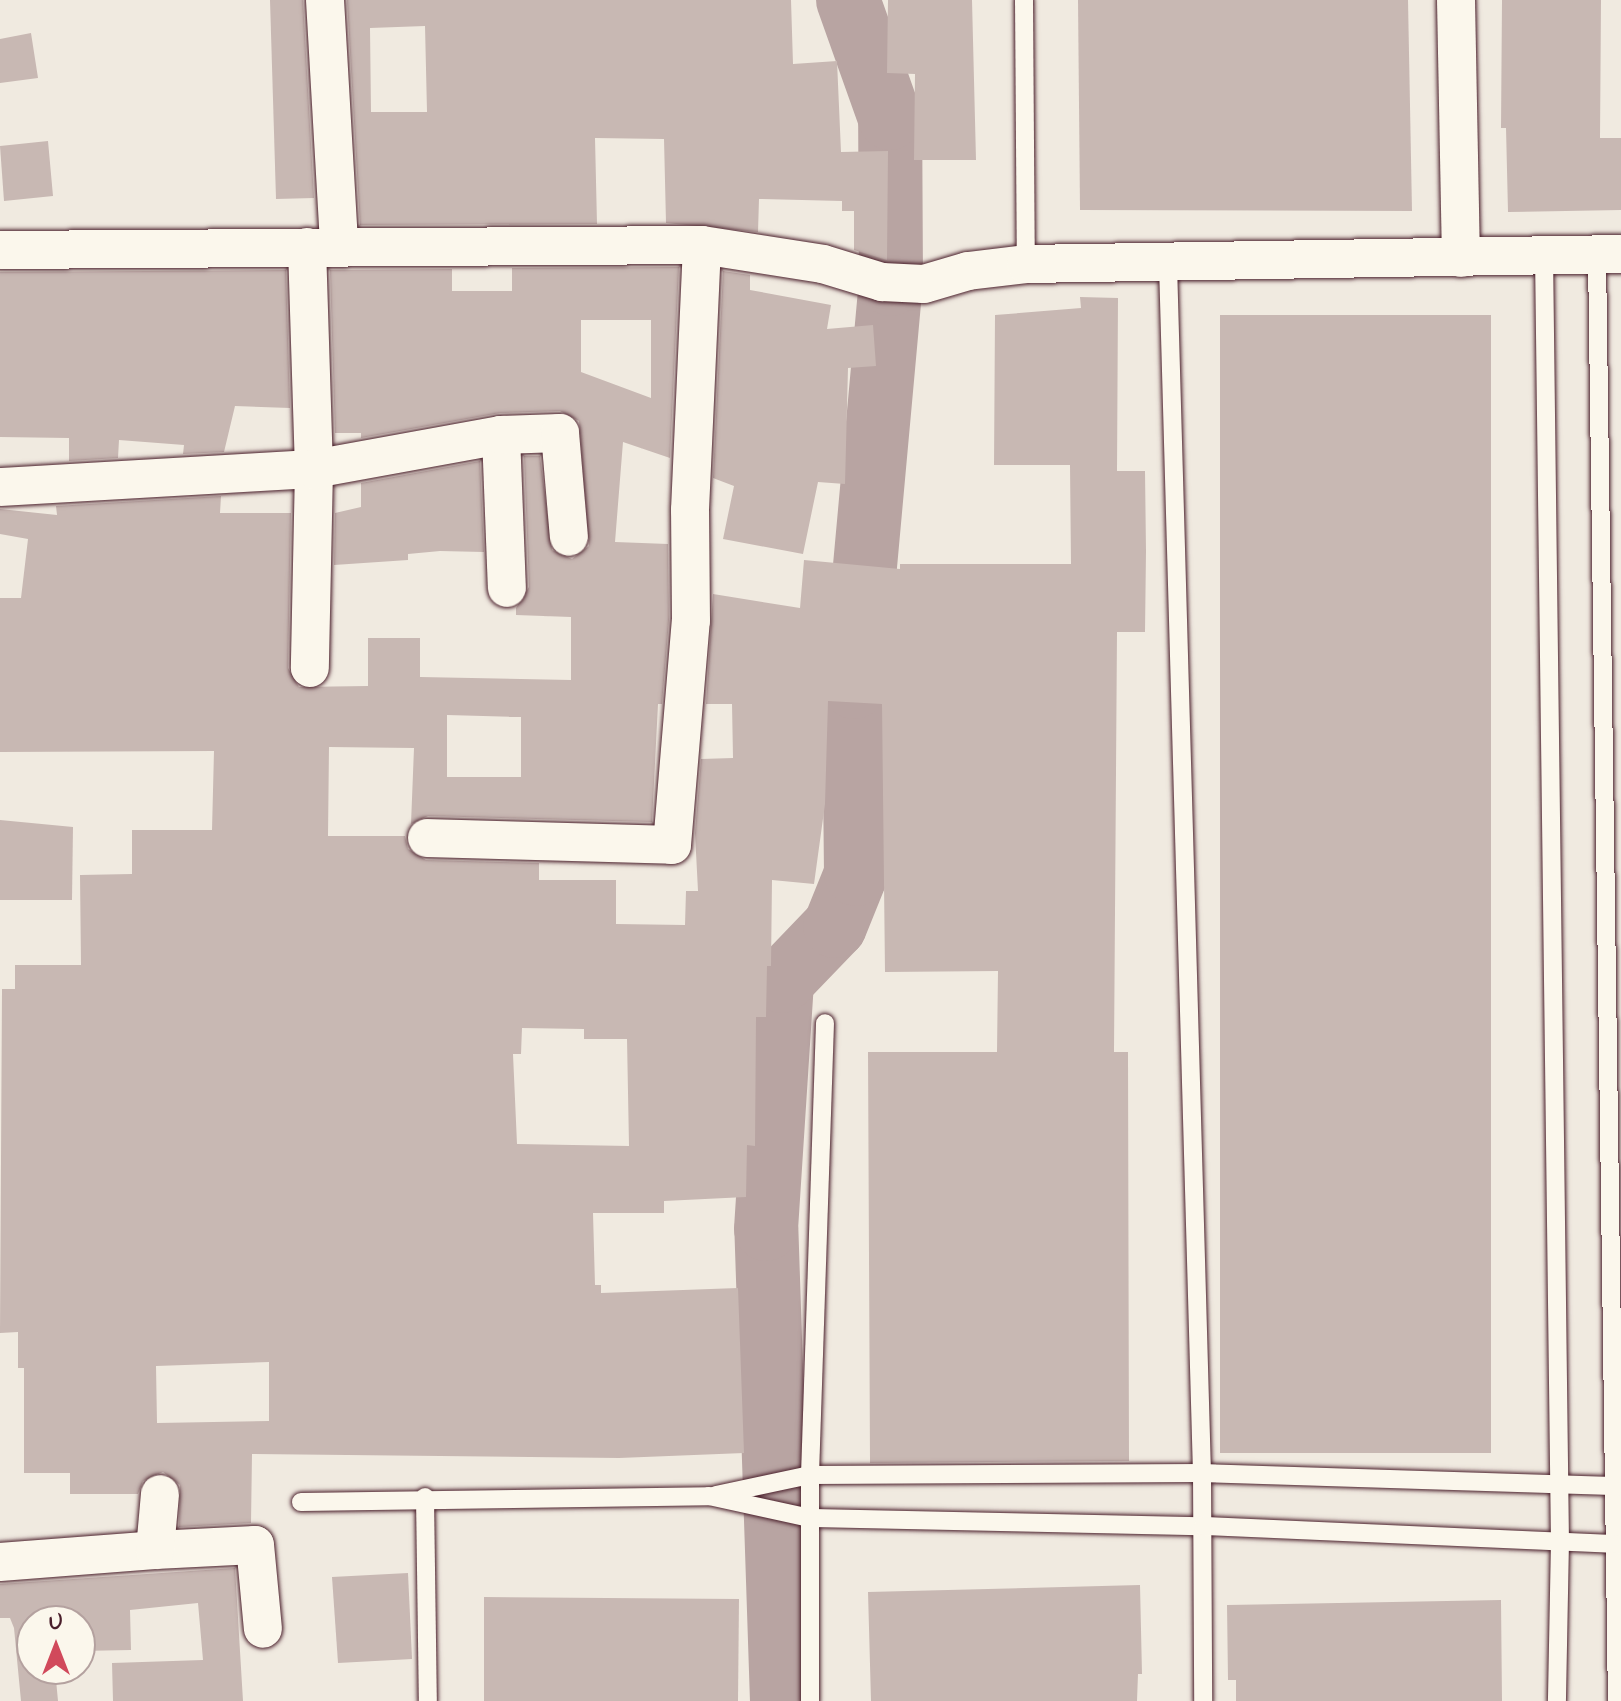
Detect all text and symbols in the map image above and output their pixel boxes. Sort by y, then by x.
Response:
north arrow [16,1605,96,1685]
text: U [49,1609,63,1637]

